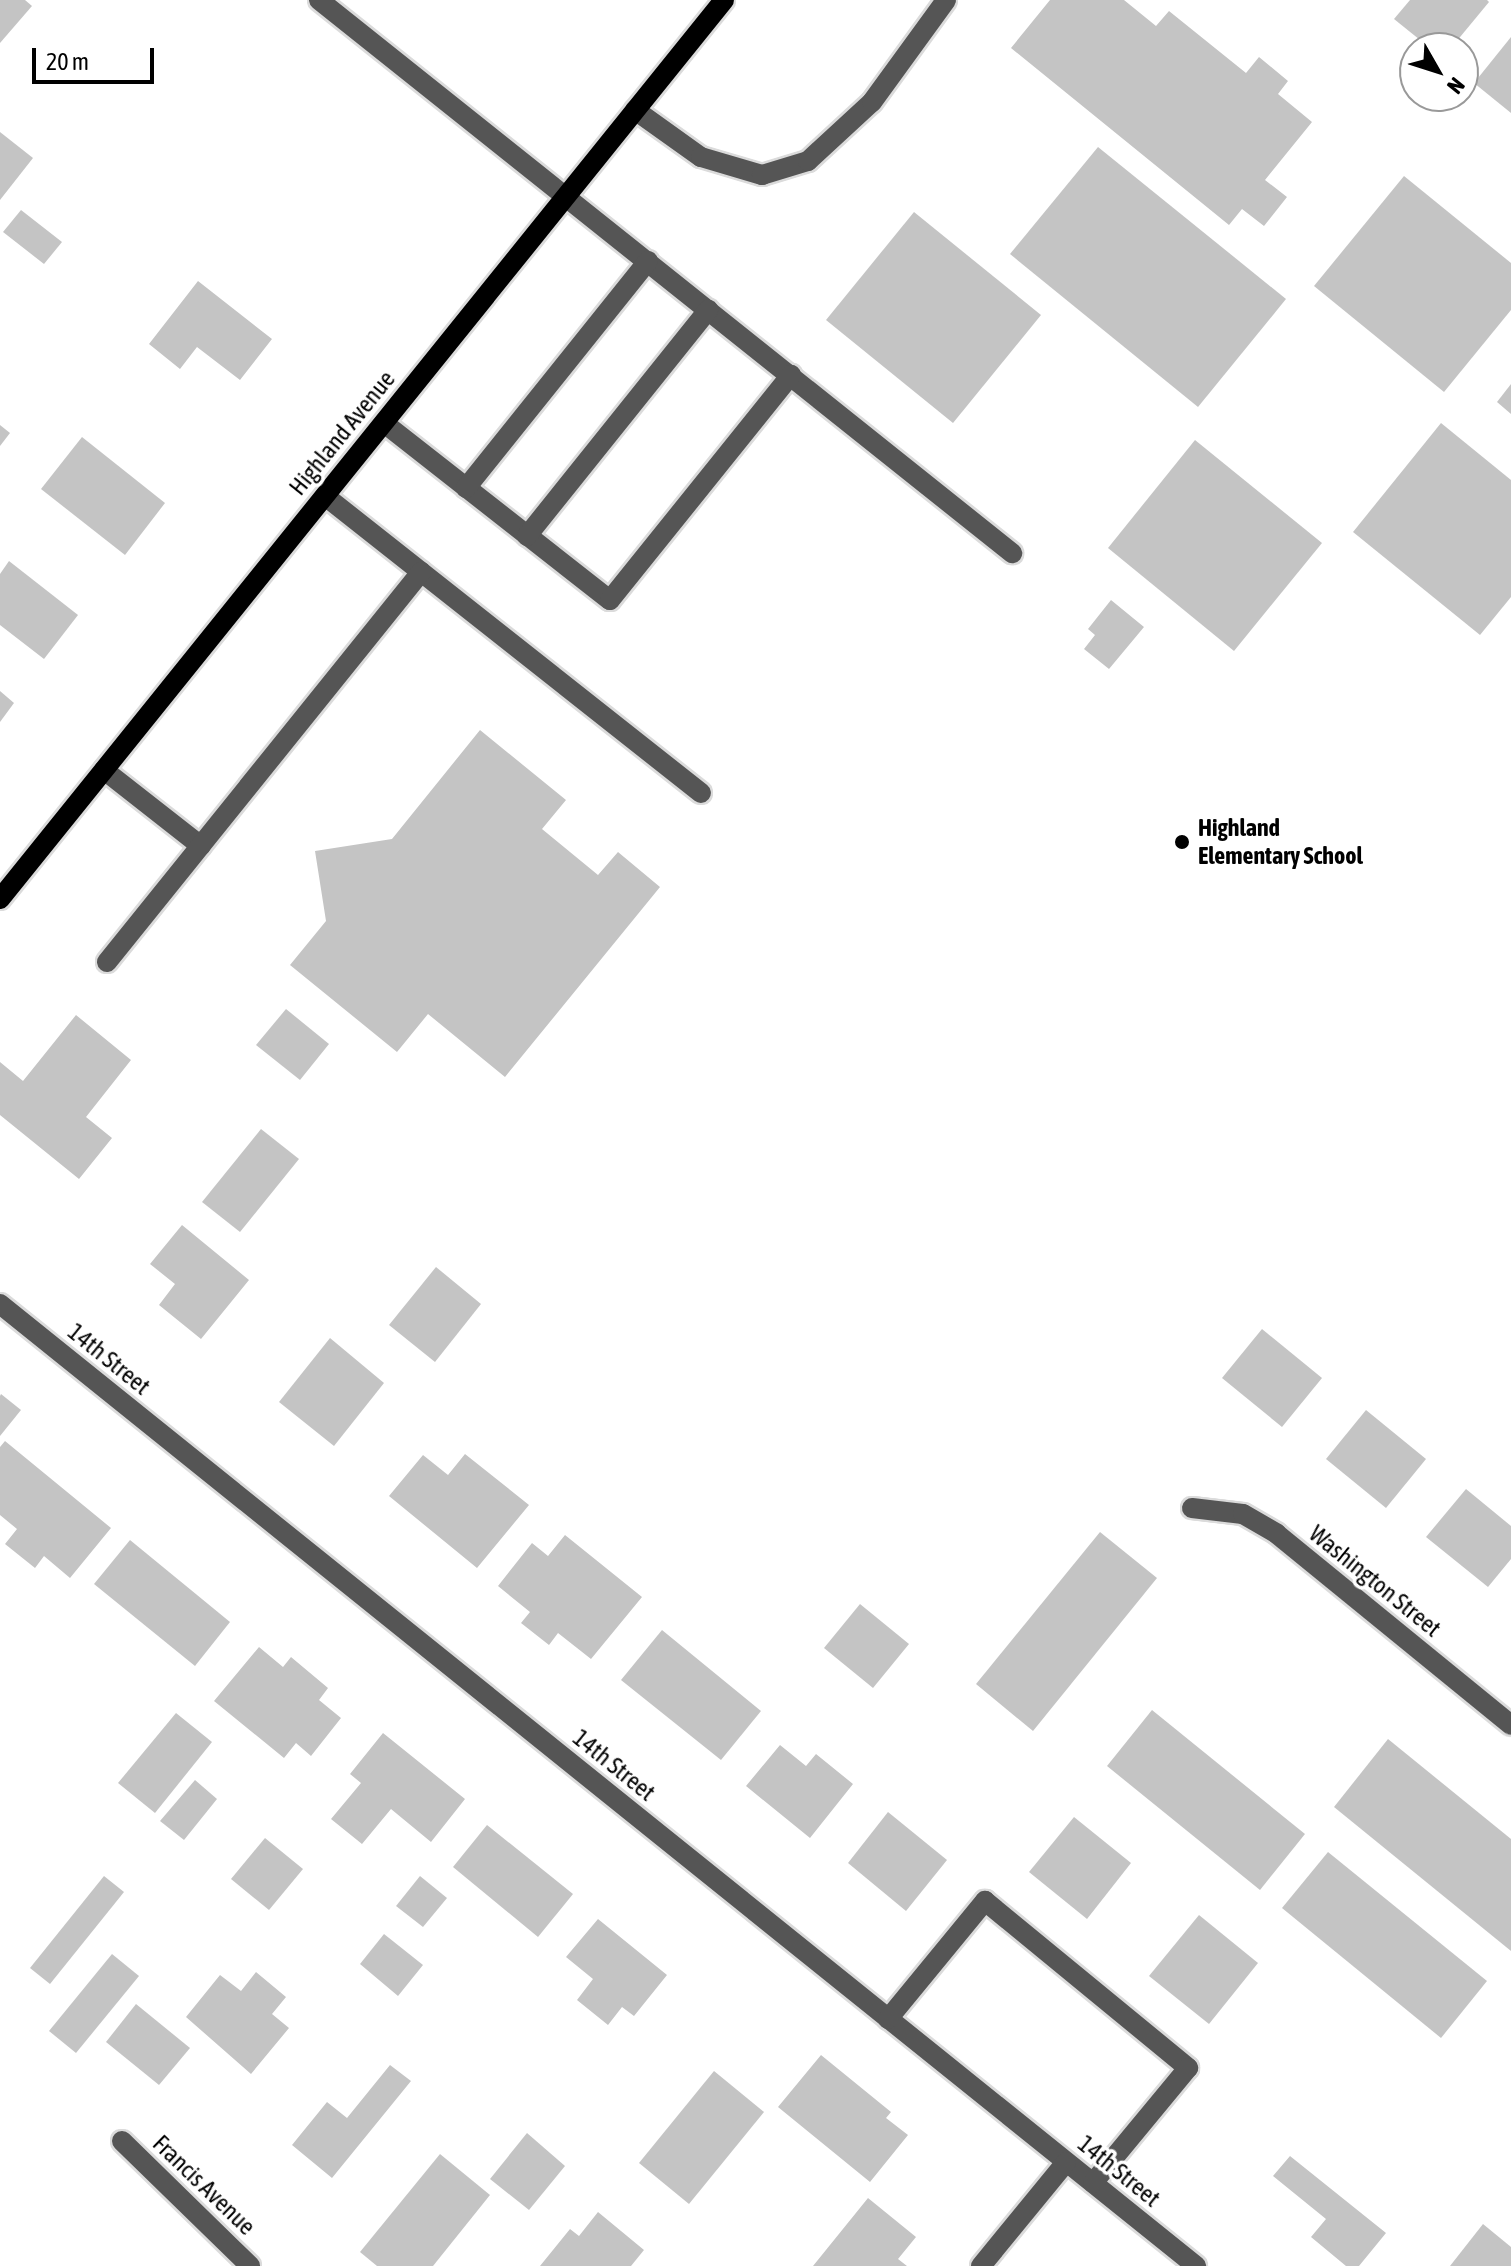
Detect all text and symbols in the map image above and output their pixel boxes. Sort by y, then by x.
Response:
scale bar [36,32,158,82]
north arrow [1399,32,1479,112]
text: 20 m [46,48,89,75]
text: N [1442,73,1470,99]
street label: Highland Avenue [283,365,401,501]
place label: Highland Elementary School [1198,814,1363,870]
marker: Highland Elementary School [1173,833,1191,851]
street label: 14th Street [62,1317,156,1401]
street label: Washington Street [1303,1519,1447,1643]
street label: 14th Street [567,1723,661,1807]
street label: Francis Avenue [147,2129,261,2241]
street label: 14th Street [1072,2129,1166,2213]

